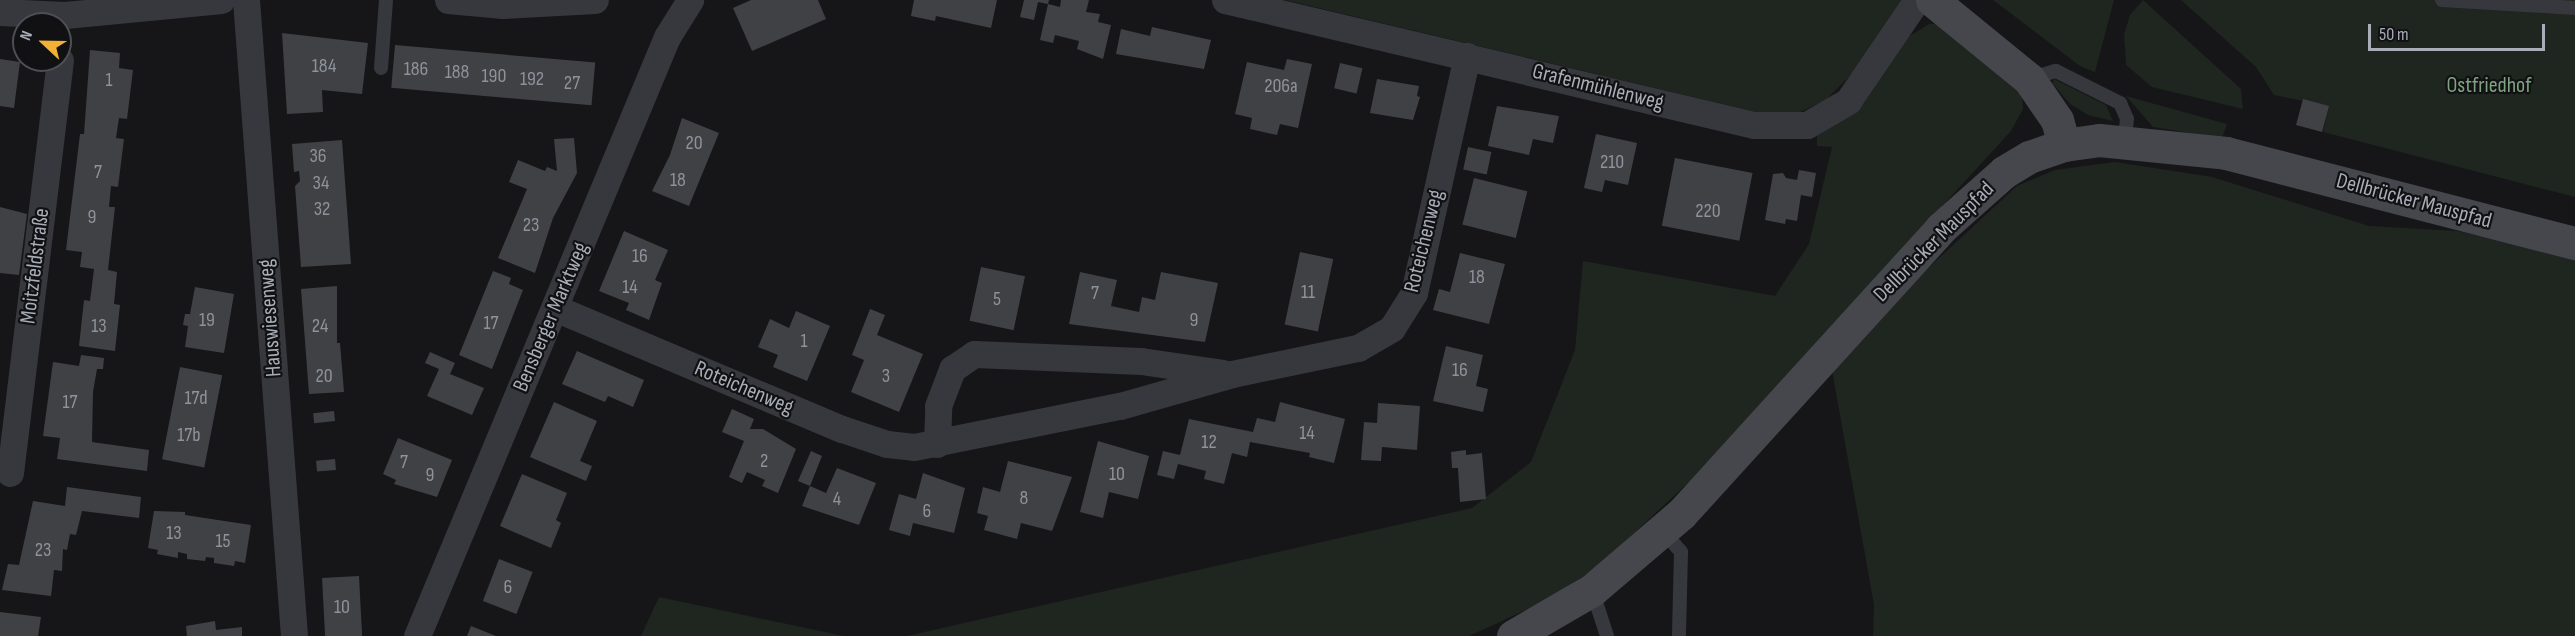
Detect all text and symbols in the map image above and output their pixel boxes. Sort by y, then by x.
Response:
north arrow [12,12,72,72]
scale bar [2371,12,2548,50]
text: 50 m [2379,24,2409,45]
text: N [16,28,37,43]
house number: 184 [312,54,336,78]
house number: 186 [404,57,428,81]
street label: Grafenmühlenweg [1530,58,1666,116]
house number: 188 [445,60,469,84]
house number: 190 [482,64,506,88]
house number: 192 [520,67,544,91]
house number: 1 [106,68,112,92]
house number: 27 [564,71,580,95]
park label: Ostfriedhof [2446,73,2532,99]
house number: 206a [1264,74,1298,98]
house number: 20 [685,131,703,155]
house number: 36 [309,144,327,168]
house number: 210 [1600,150,1624,174]
house number: 7 [94,160,102,184]
house number: 18 [670,168,686,192]
street label: Dellbrücker Mauspfad [2334,168,2494,234]
house number: 34 [313,171,329,195]
street label: Dellbrücker Mauspfad [1868,176,2000,308]
street label: Roteichenweg [1399,187,1449,295]
house number: 32 [314,197,330,221]
house number: 220 [1695,199,1721,223]
house number: 9 [88,205,96,229]
street label: Moitzfeldstraße [15,207,55,325]
house number: 23 [523,213,539,237]
street label: Bensberger Marktweg [508,238,594,396]
house number: 16 [632,244,648,268]
street label: Hauswiesenweg [253,258,287,378]
house number: 18 [1469,265,1485,289]
house number: 14 [622,275,638,299]
house number: 11 [1301,280,1315,304]
house number: 7 [1091,281,1099,305]
house number: 5 [993,287,1001,311]
house number: 19 [199,308,215,332]
house number: 9 [1190,308,1198,332]
house number: 17 [484,311,498,335]
house number: 13 [91,314,107,338]
house number: 24 [312,314,328,338]
house number: 1 [801,329,807,353]
street label: Roteichenweg [691,355,797,421]
house number: 16 [1452,358,1468,382]
house number: 20 [315,364,333,388]
house number: 3 [882,364,890,388]
house number: 17d [184,386,208,410]
house number: 17 [63,390,77,414]
house number: 14 [1299,421,1315,445]
house number: 17b [177,423,201,447]
house number: 12 [1201,430,1217,454]
house number: 2 [760,449,768,473]
house number: 7 [400,450,408,474]
house number: 10 [1109,462,1125,486]
house number: 9 [426,463,434,487]
house number: 8 [1020,486,1028,510]
house number: 4 [833,487,841,511]
house number: 6 [923,499,931,523]
house number: 13 [166,521,182,545]
house number: 15 [215,529,231,553]
house number: 23 [35,538,51,562]
house number: 6 [504,575,512,599]
house number: 10 [334,595,350,619]

